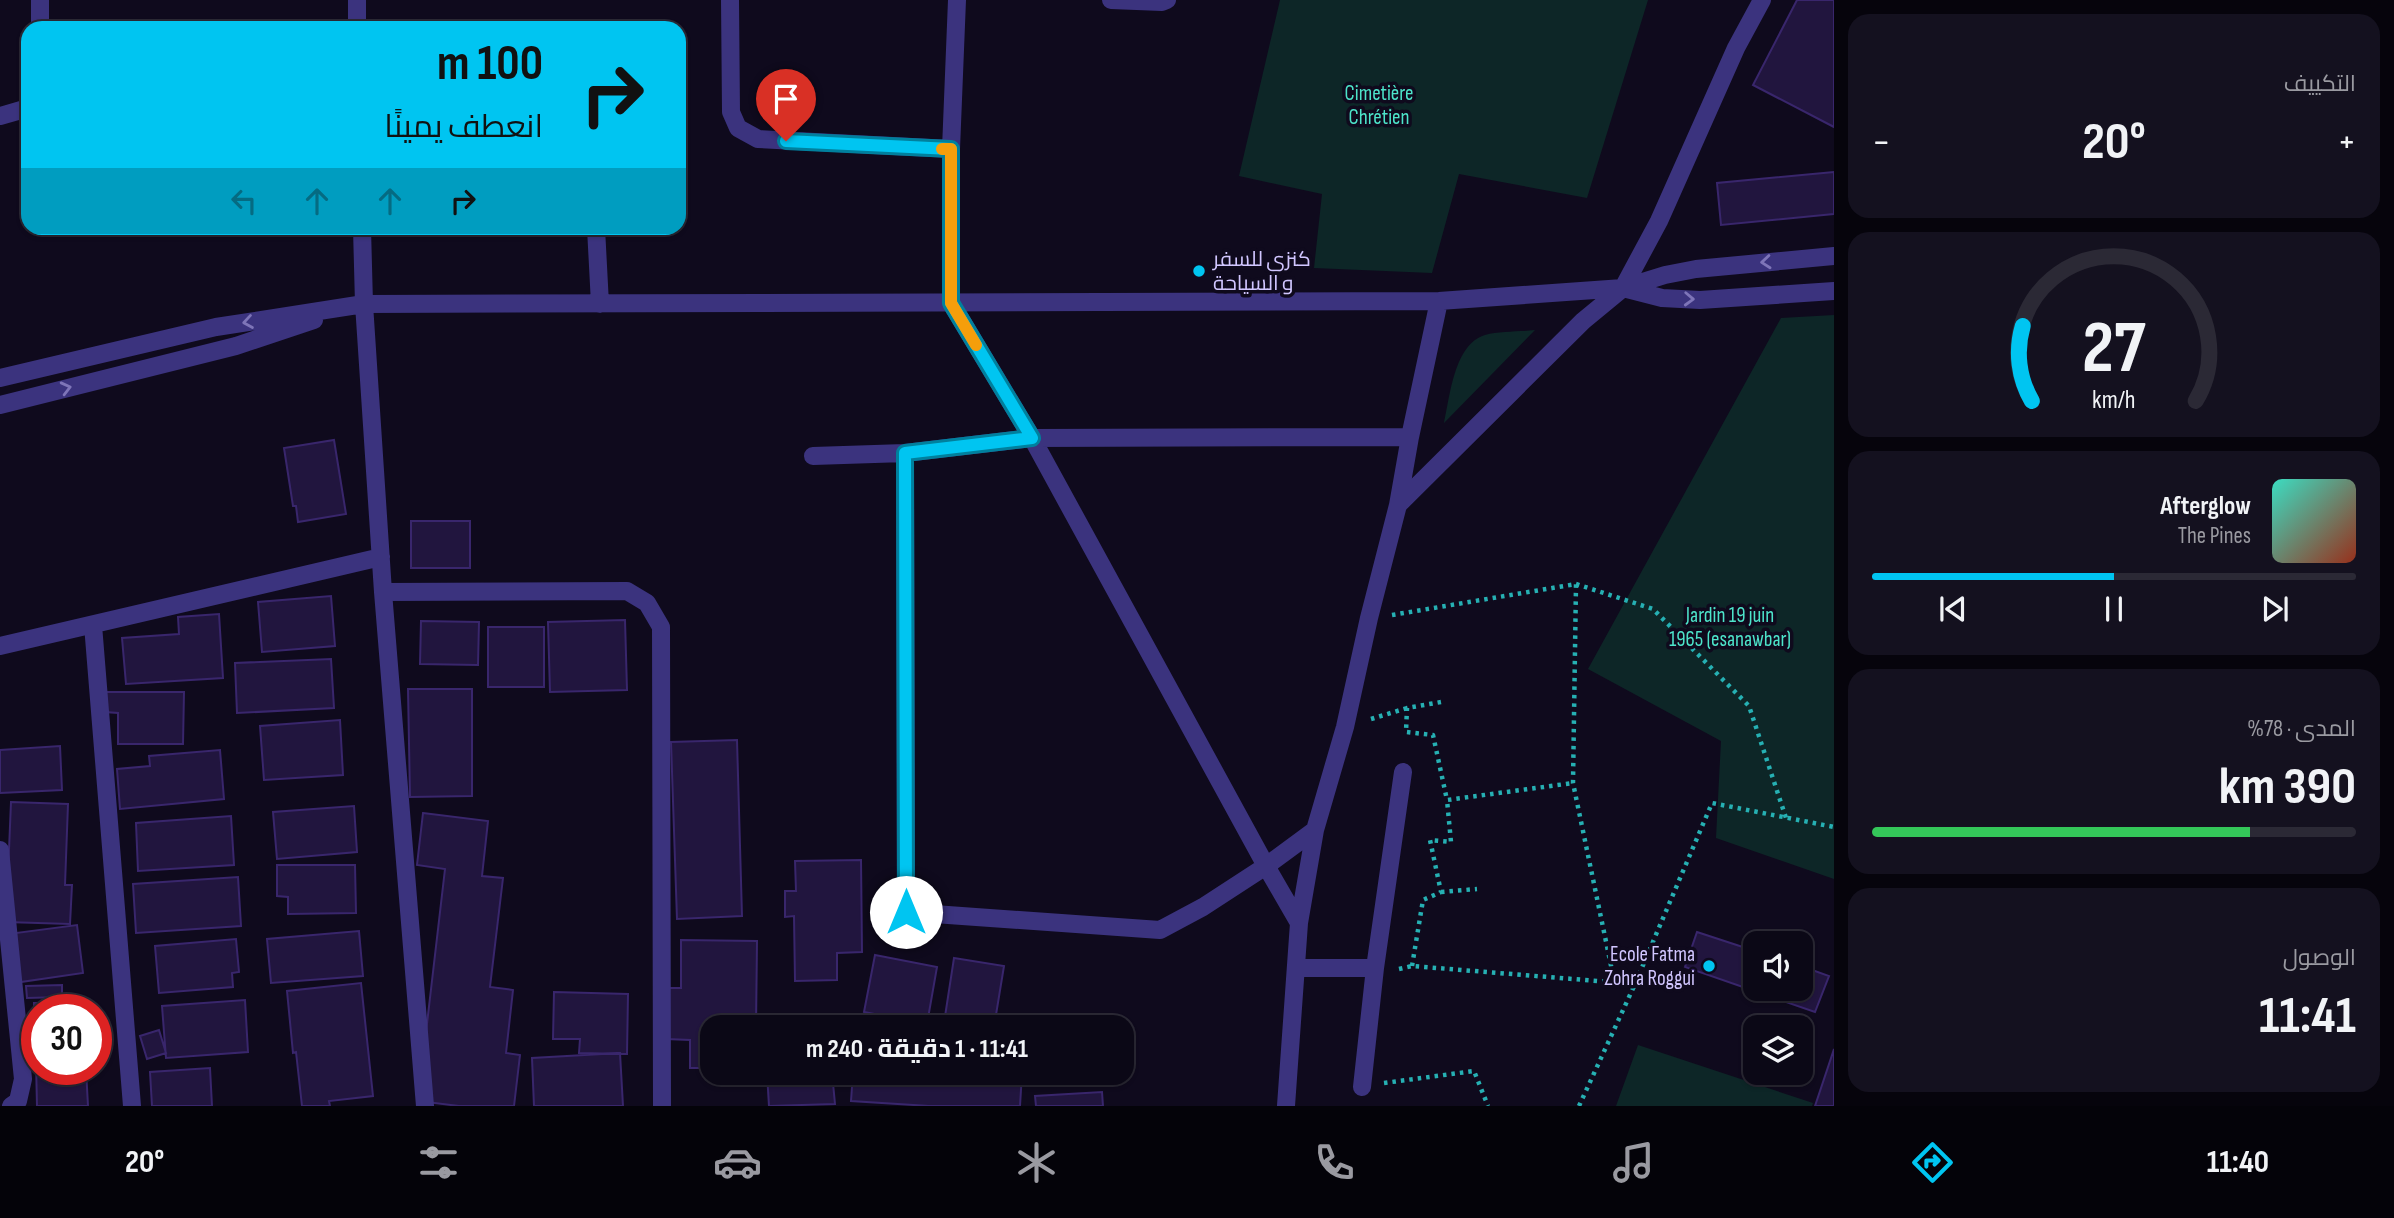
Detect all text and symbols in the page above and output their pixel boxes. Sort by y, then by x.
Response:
text: 100 m [437,35,543,94]
icon: right [567,49,658,140]
pin [756,69,816,141]
text: التكييف [2284,70,2356,98]
icon: arrive [767,80,805,118]
park label: Cimetière Chrétien [1345,81,1413,130]
text: انعطف يمينًا [384,108,543,147]
text: 20° [2082,111,2146,174]
text: − [1872,120,1891,165]
text: + [2337,120,2356,165]
icon: left [225,182,263,220]
icon: ahead [298,182,336,220]
icon: ahead [371,182,409,220]
icon: right [444,182,482,220]
place label: كنزي للسفر و السياحة [1212,247,1311,296]
one-way arrow [1760,255,1772,270]
marker: كنزي للسفر و السياحة [1191,263,1207,279]
one-way arrow [1684,292,1695,307]
text: 27 [2082,305,2146,393]
one-way arrow [242,314,254,329]
one-way arrow [60,382,72,396]
text: km/h [2092,384,2136,415]
text: Afterglow [2160,491,2251,522]
text: The Pines [2178,522,2251,550]
icon: previous [1934,590,1972,628]
icon: pause [2095,590,2133,628]
icon: next [2256,590,2294,628]
park label: Jardin 19 juin 1965 (esanawbar) [1669,603,1791,652]
text: المدى · 78% [2247,715,2356,743]
text: 390 km [2219,756,2356,819]
position arrow [869,875,943,949]
map controls [1743,931,1813,1085]
button: sound [1743,931,1813,1001]
place label: Ecole Fatma Zohra Roggui [1604,942,1695,991]
text: الوصول [2283,944,2356,972]
marker: Ecole Fatma Zohra Roggui [1701,958,1717,974]
text: 11:41 [2259,985,2356,1048]
speed limit sign: 30 [21,994,112,1085]
button: layers [1743,1015,1813,1085]
text: 11:41 · 1 دقيقة · 240 m [806,1034,1028,1065]
icon: filters [414,1138,463,1187]
icon: car [713,1138,762,1187]
icon: climate [1012,1138,1061,1187]
icon: phone [1310,1138,1359,1187]
icon: music [1609,1138,1658,1187]
icon: directions [1908,1138,1957,1187]
text: 20° [125,1143,164,1182]
text: 11:40 [2207,1143,2269,1182]

